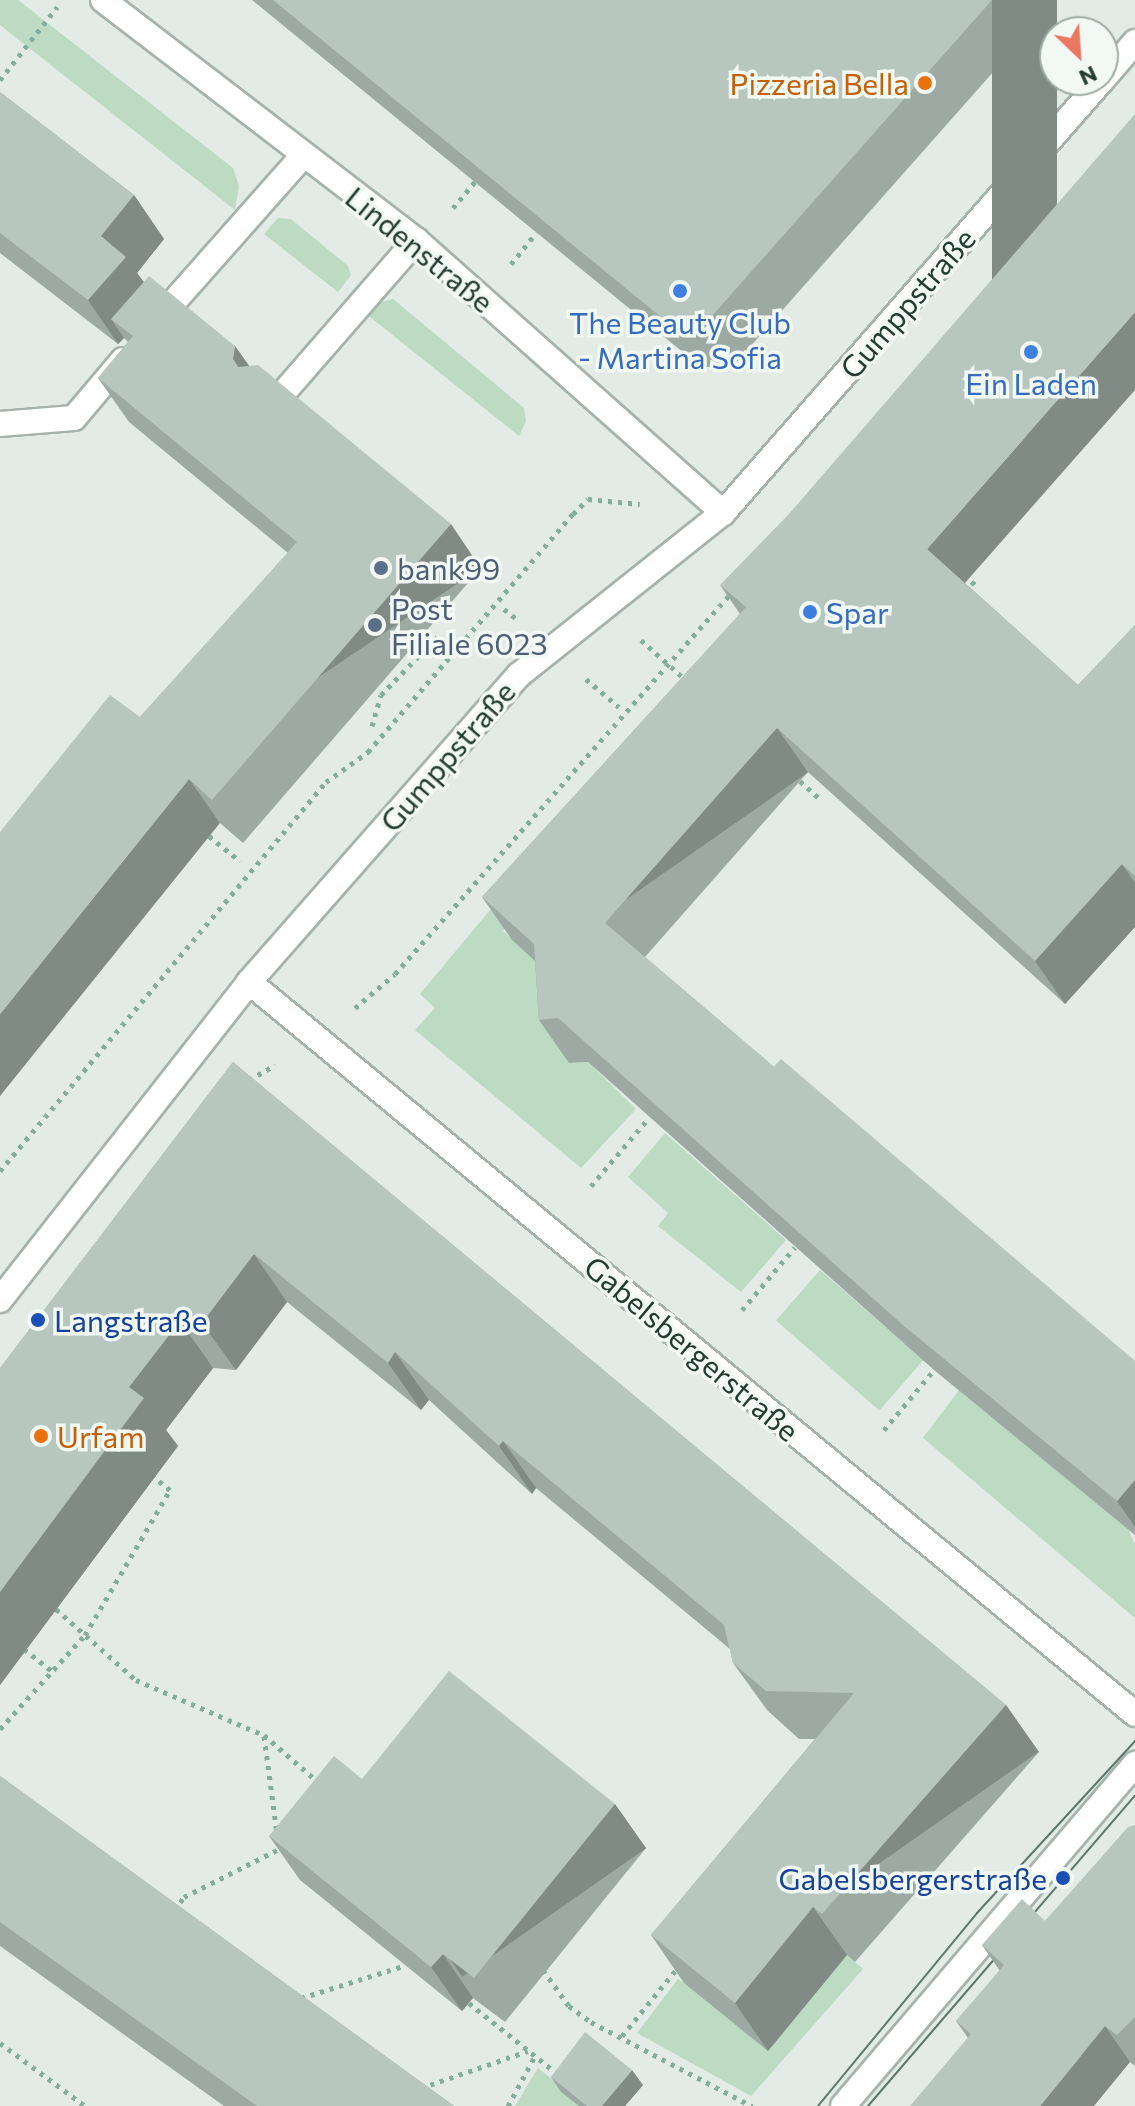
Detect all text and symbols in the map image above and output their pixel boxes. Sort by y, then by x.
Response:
north arrow [1039,16,1119,96]
text: N [1075,61,1102,92]
place label: Pizzeria Bella [730,65,909,101]
marker: Pizzeria Bella [916,74,934,92]
street label: Lindenstraße [339,178,501,320]
street label: Gumppstraße [832,220,982,386]
marker: The Beauty Club - Martina Sofia [671,282,689,300]
place label: The Beauty Club - Martina Sofia [569,304,791,374]
marker: Ein Laden [1022,343,1040,361]
place label: Ein Laden [965,365,1097,401]
place label: bank99 [397,550,500,586]
marker: bank99 [372,559,390,577]
place label: Post Filiale 6023 [391,590,548,660]
place label: Spar [826,594,889,630]
marker: Spar [801,603,819,621]
marker: Post Filiale 6023 [366,616,384,634]
street label: Gumppstraße [372,673,522,839]
street label: Gabelsbergerstraße [578,1248,806,1448]
place label: Langstraße [54,1302,208,1338]
marker: Langstraße [29,1311,47,1329]
place label: Urfam [57,1418,144,1454]
marker: Urfam [32,1427,50,1445]
place label: Gabelsbergerstraße [778,1860,1047,1896]
marker: Gabelsbergerstraße [1054,1869,1072,1887]

